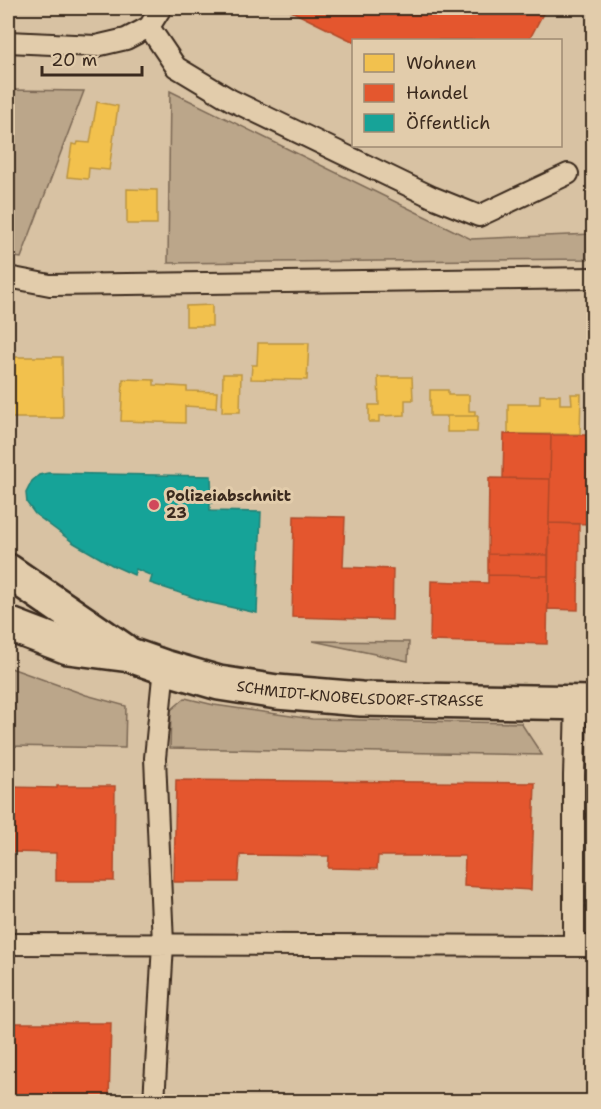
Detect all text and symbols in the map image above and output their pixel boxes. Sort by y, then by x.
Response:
scale bar [42,39,142,77]
legend [352,39,562,147]
text: 20 m [51,48,97,72]
text: Wohnen [406,51,476,75]
text: Handel [406,81,468,105]
text: Öffentlich [406,111,490,135]
place label: Polizeiabschnitt 23 [166,486,291,523]
marker: Polizeiabschnitt 23 [147,498,161,512]
street label: SCHMIDT-KNOBELSDORF-STRASSE [235,676,484,711]

